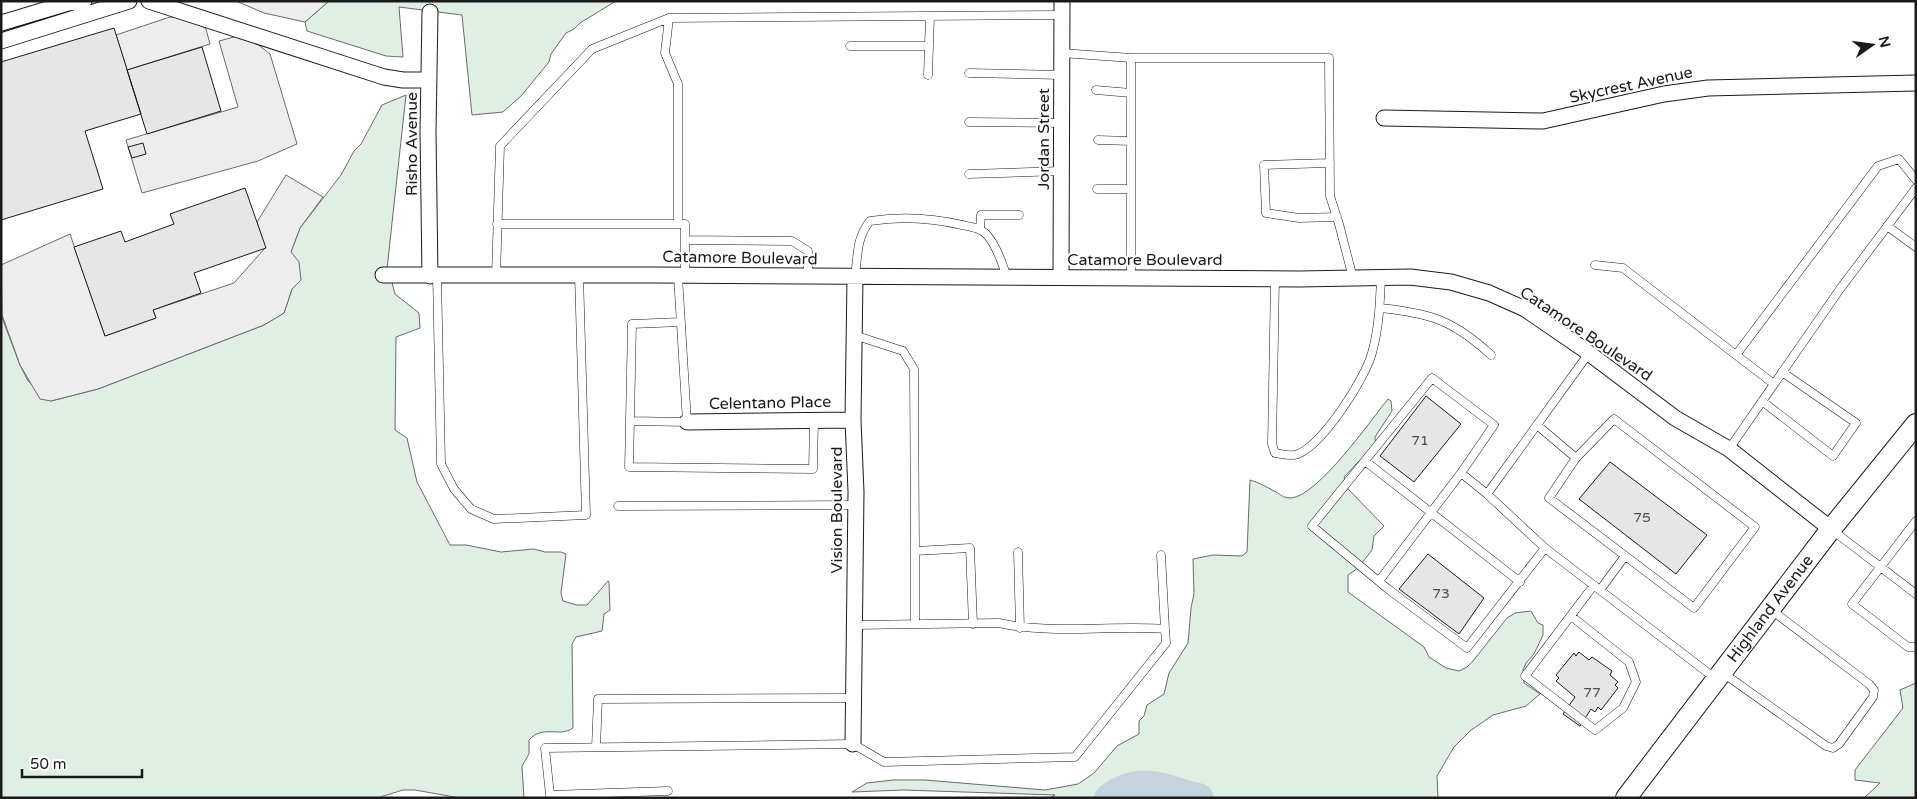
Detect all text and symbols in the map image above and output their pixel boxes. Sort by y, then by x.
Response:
north arrow [1847,20,1897,70]
text: N [1875,34,1894,49]
street label: Skycrest Avenue [1568,62,1694,108]
street label: Jordan Street [1034,88,1054,190]
street label: Risho Avenue [402,92,422,196]
street label: Catamore Boulevard [662,247,818,269]
street label: Catamore Boulevard [1067,250,1223,270]
street label: Catamore Boulevard [1516,282,1656,386]
street label: Celentano Place [709,392,831,414]
house number: 71 [1411,432,1429,449]
street label: Vision Boulevard [827,446,847,574]
house number: 75 [1633,509,1651,526]
street label: Highland Avenue [1723,551,1818,667]
house number: 73 [1432,585,1450,602]
house number: 77 [1583,684,1601,701]
scale bar [22,746,142,778]
text: 50 m [30,755,67,773]

